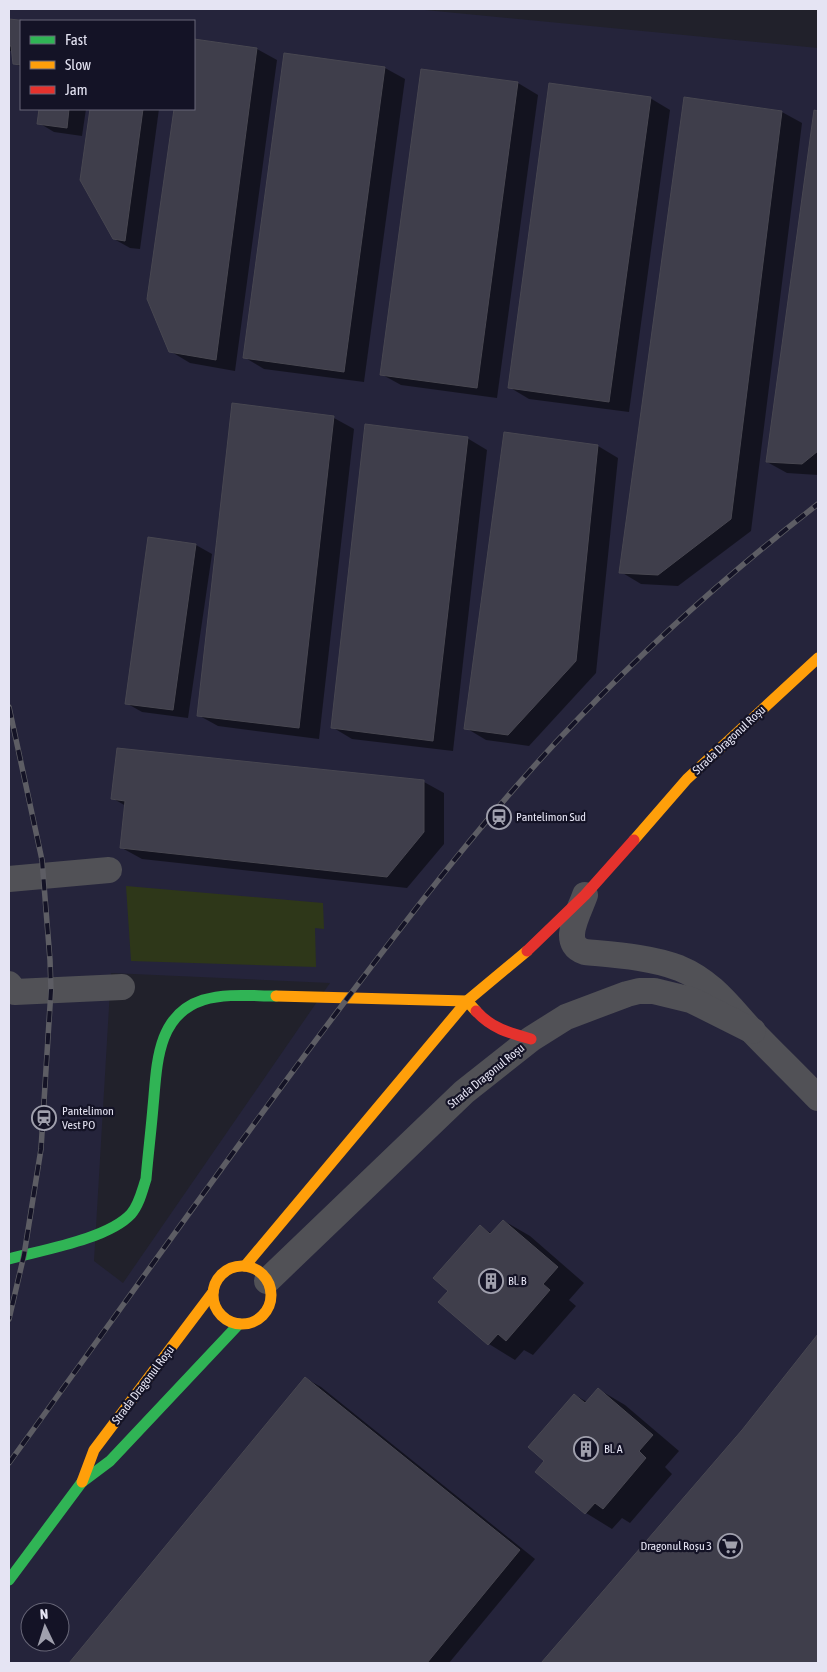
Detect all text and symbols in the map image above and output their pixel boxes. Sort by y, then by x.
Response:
legend [20,20,195,110]
text: Fast [65,31,87,48]
text: Slow [65,56,91,73]
text: Jam [65,81,88,98]
street label: Strada Dragonul Roșu [690,702,769,777]
station icon: Pantelimon Sud [486,804,512,830]
place label: Pantelimon Sud [516,810,586,824]
street label: Strada Dragonul Roșu [445,1041,527,1111]
place label: Pantelimon Vest PO [62,1104,114,1132]
station icon: Pantelimon Vest PO [31,1105,57,1131]
building icon: Bl. B [478,1268,504,1294]
place label: Bl. B [508,1274,527,1288]
street label: Strada Dragonul Roșu [109,1343,177,1427]
building icon: Bl. A [573,1436,599,1462]
place label: Bl. A [604,1442,623,1456]
supermarket icon: Dragonul Roșu 3 [717,1533,743,1559]
place label: Dragonul Roșu 3 [640,1539,712,1553]
north arrow [20,1602,70,1652]
text: N [39,1606,49,1622]

